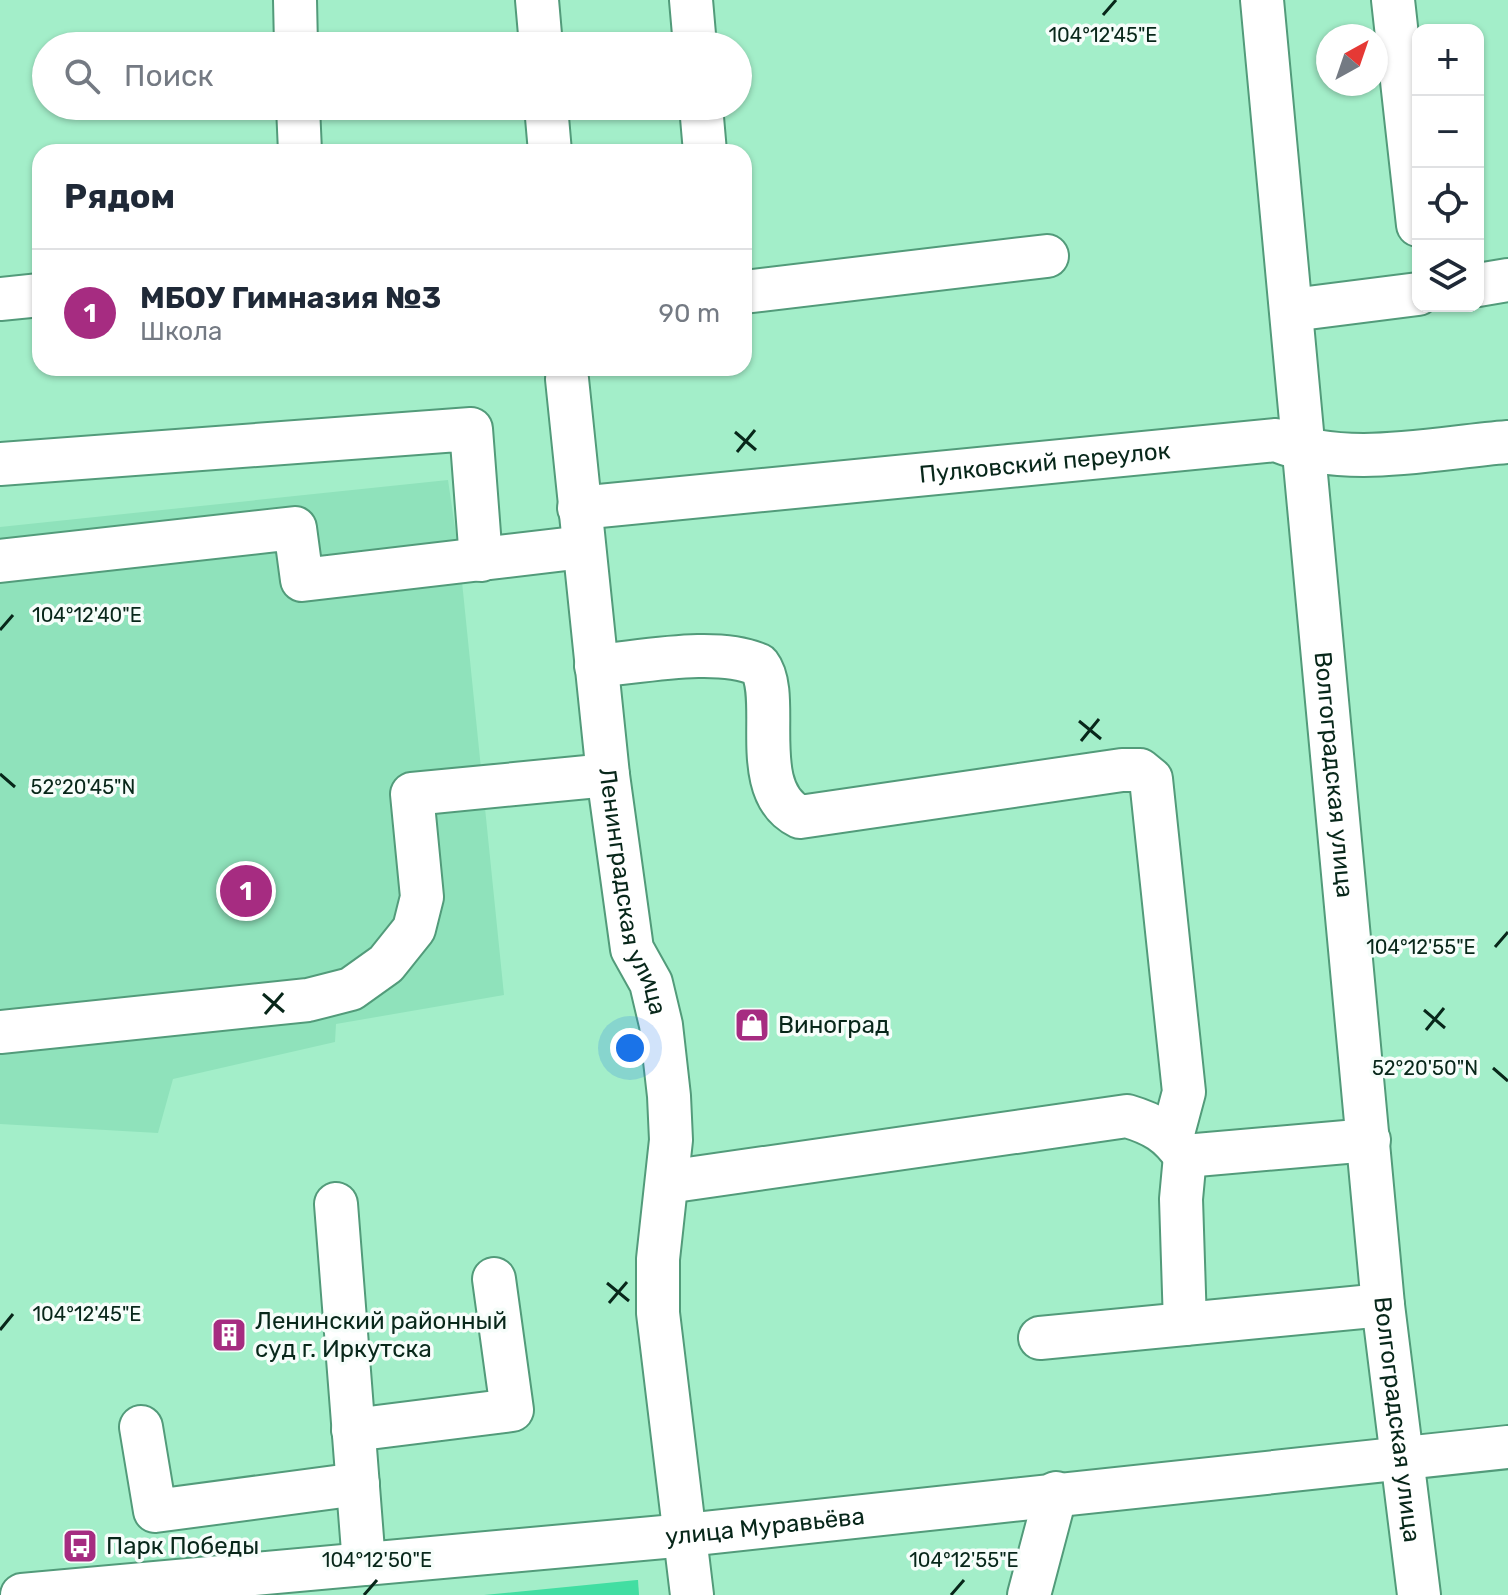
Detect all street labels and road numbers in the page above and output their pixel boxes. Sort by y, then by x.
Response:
street label: Пулковский переулок [918,436,1172,489]
street label: Волгоградская улица [1308,650,1359,899]
street label: Ленинградская улица [593,766,672,1018]
street label: Волгоградская улица [1368,1296,1426,1544]
street label: улица Муравьёва [664,1502,866,1551]

